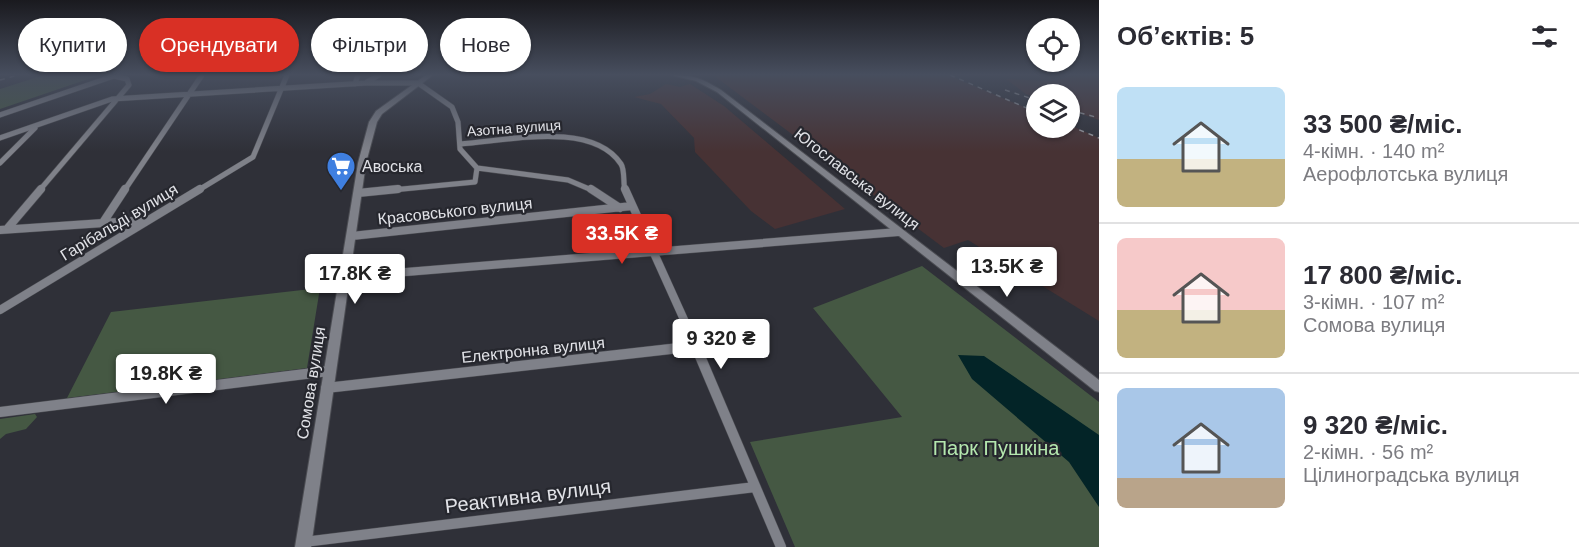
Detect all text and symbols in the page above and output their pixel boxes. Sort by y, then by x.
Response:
chip: Купити [18,18,127,72]
chip: Орендувати [139,18,299,72]
chip: Фільтри [311,18,428,72]
chip: Нове [440,18,531,72]
map controls [1026,18,1080,138]
button: locate [1026,18,1080,72]
icon: filters [1528,20,1561,53]
text: Об’єктів: 5 [1117,21,1254,51]
button: layers [1026,84,1080,138]
text: 33 500 ₴/міс. [1303,109,1462,139]
icon: home [1165,111,1237,183]
street label: Азотна вулиця [466,117,562,139]
street label: Югославська вулиця [791,125,923,233]
text: 4-кімн. · 140 m² [1303,140,1444,162]
supermarket icon: Авоська [325,150,357,192]
place label: Авоська [362,158,423,175]
text: Аерофлотська вулиця [1303,163,1508,185]
street label: Гарібальді вулиця [57,180,181,264]
street label: Красовського вулиця [377,194,533,228]
pin: 33.5K ₴ [567,214,677,265]
text: 33.5K ₴ [586,222,658,244]
pin: 13.5K ₴ [952,247,1062,298]
pin: 17.8K ₴ [300,254,410,305]
text: 13.5K ₴ [971,255,1043,277]
text: 17 800 ₴/міс. [1303,260,1462,290]
text: 17.8K ₴ [319,262,391,284]
icon: home [1165,262,1237,334]
text: 3-кімн. · 107 m² [1303,291,1444,313]
text: Сомова вулиця [1303,314,1445,336]
pin: 9 320 ₴ [666,319,776,370]
street label: Сомова вулиця [294,325,328,441]
text: 9 320 ₴ [687,327,755,349]
street label: Електронна вулиця [460,334,606,366]
pin: 19.8K ₴ [111,354,221,405]
text: 19.8K ₴ [130,362,202,384]
text: 9 320 ₴/міс. [1303,410,1448,440]
icon: home [1165,412,1237,484]
park label: Парк Пушкіна [933,437,1060,459]
text: 2-кімн. · 56 m² [1303,441,1433,463]
text: Цілиноградська вулиця [1303,464,1520,486]
street label: Реактивна вулиця [444,475,612,517]

